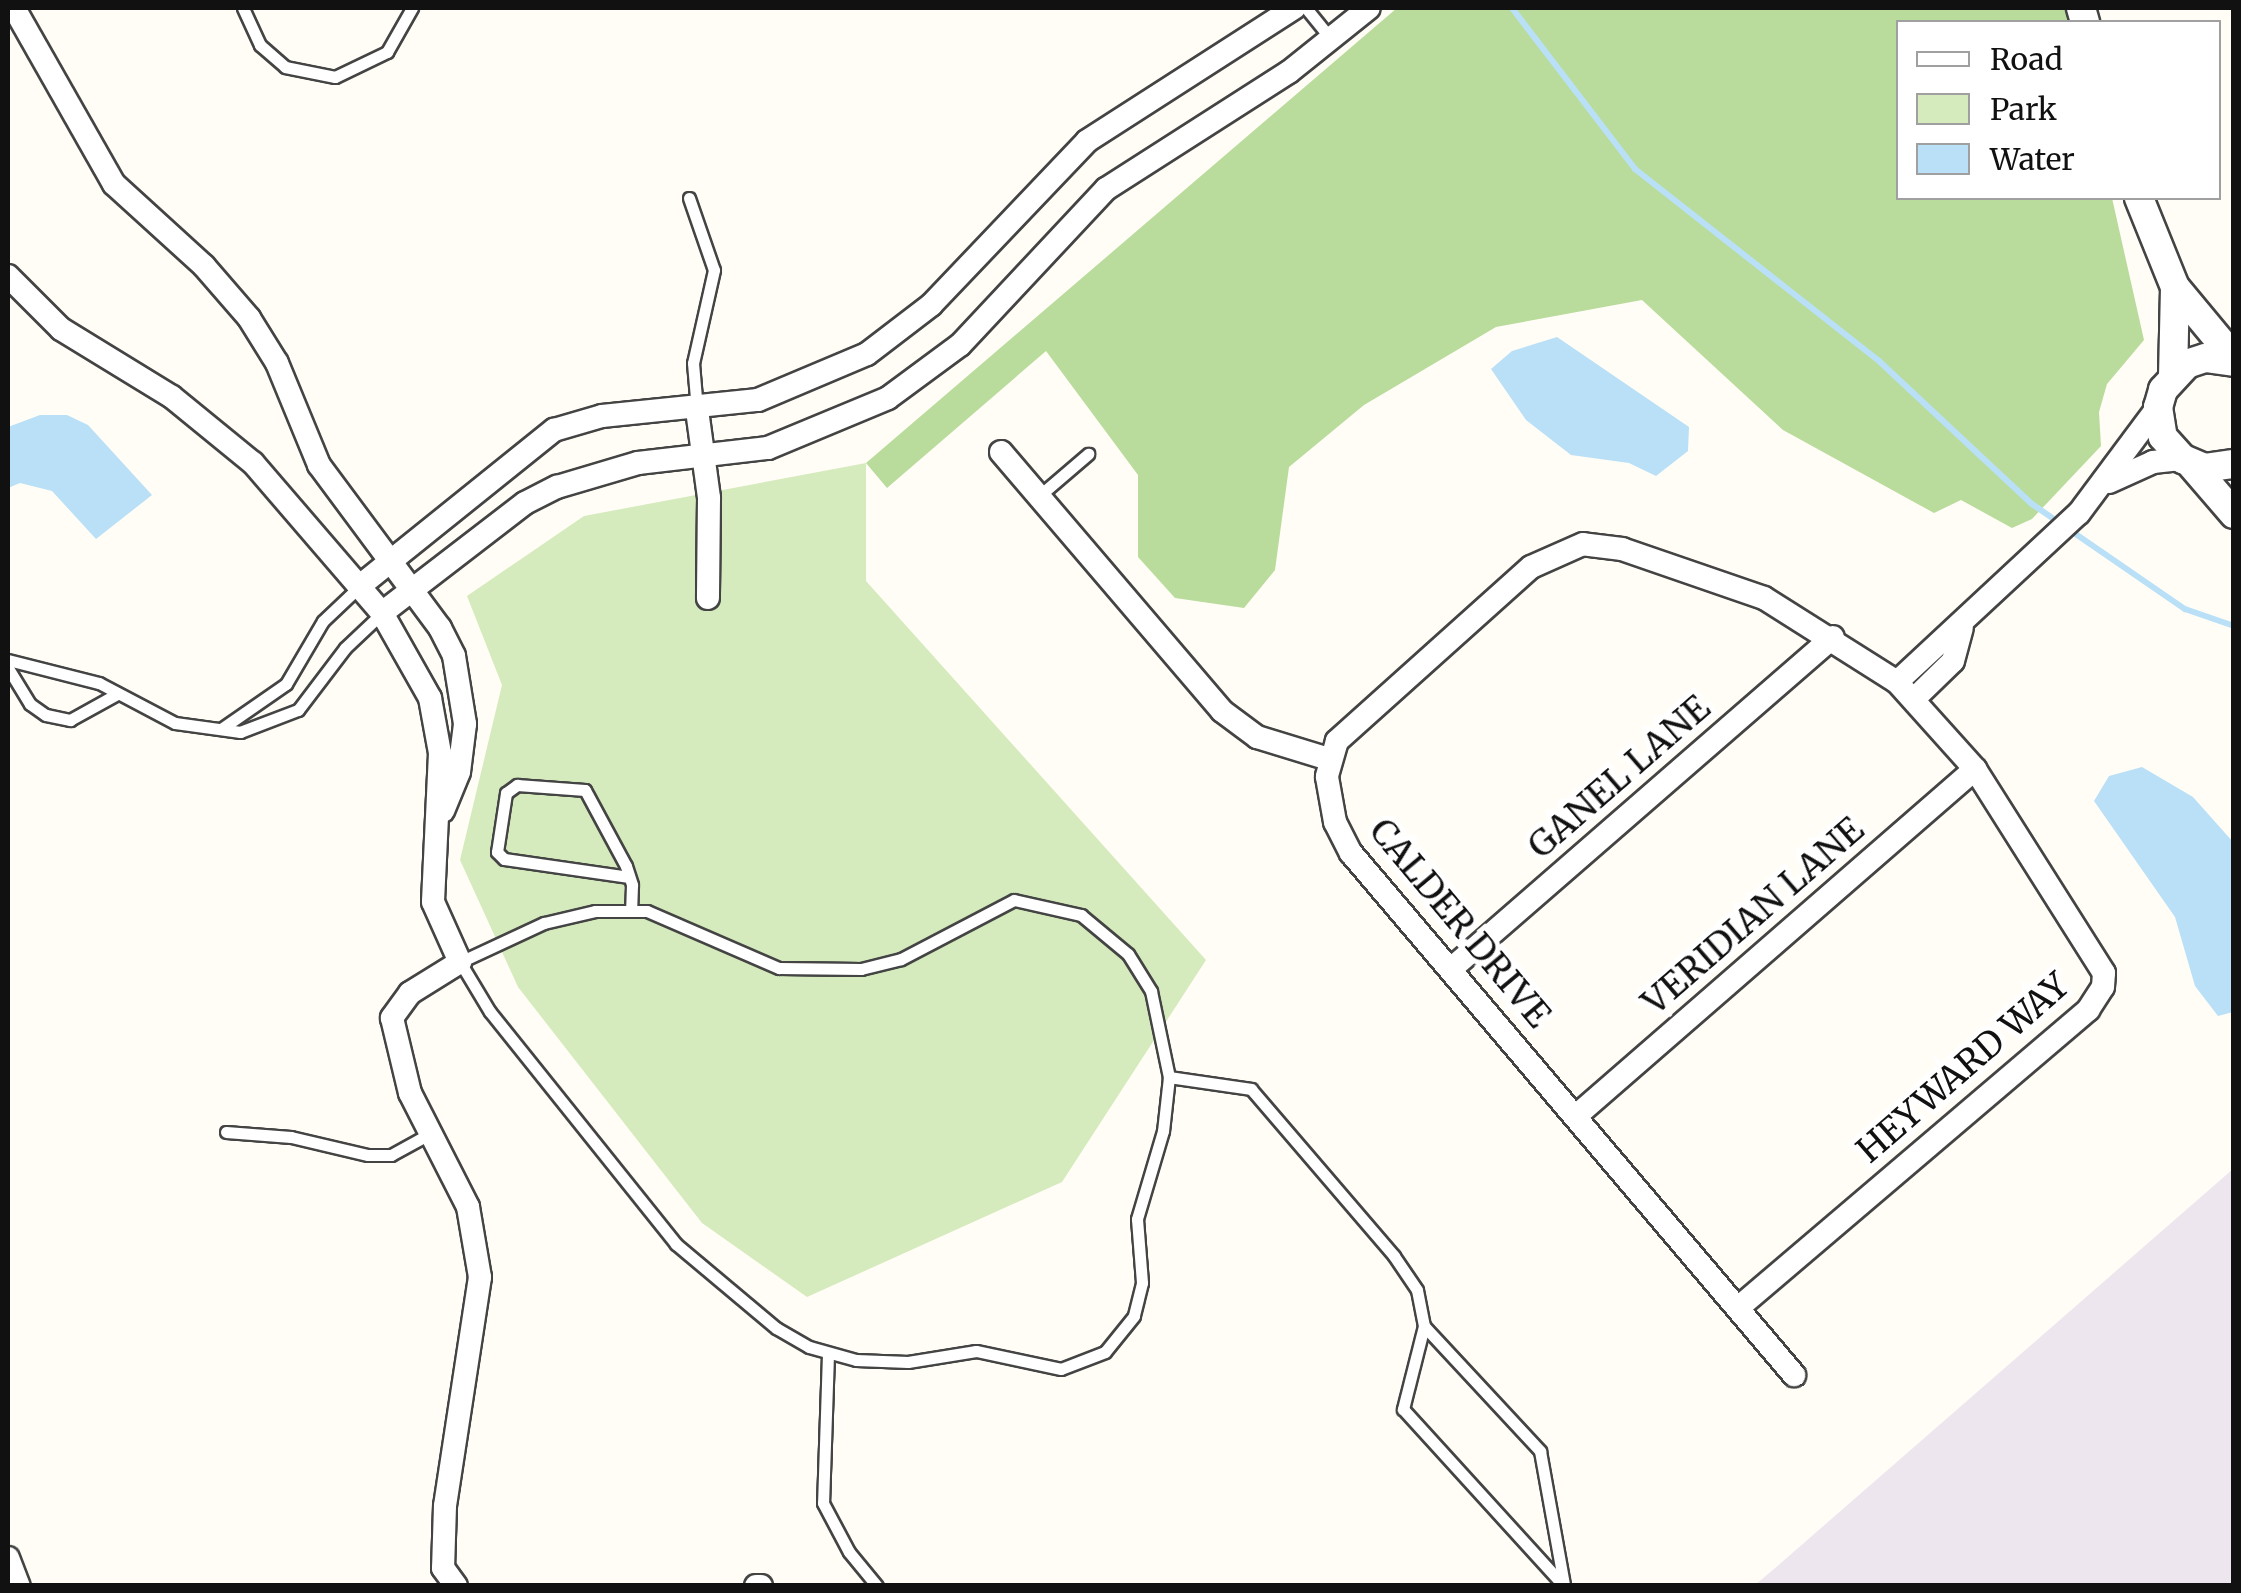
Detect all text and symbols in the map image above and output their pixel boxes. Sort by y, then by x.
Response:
legend [1896,20,2221,200]
text: Road [1990,40,2063,78]
text: Park [1990,90,2057,128]
text: Water [1990,140,2075,178]
street label: GANEL LANE [1520,687,1718,867]
street label: VERIDIAN LANE [1634,809,1872,1023]
street label: CALDER DRIVE [1361,810,1559,1036]
street label: HEYWARD WAY [1848,965,2078,1171]

